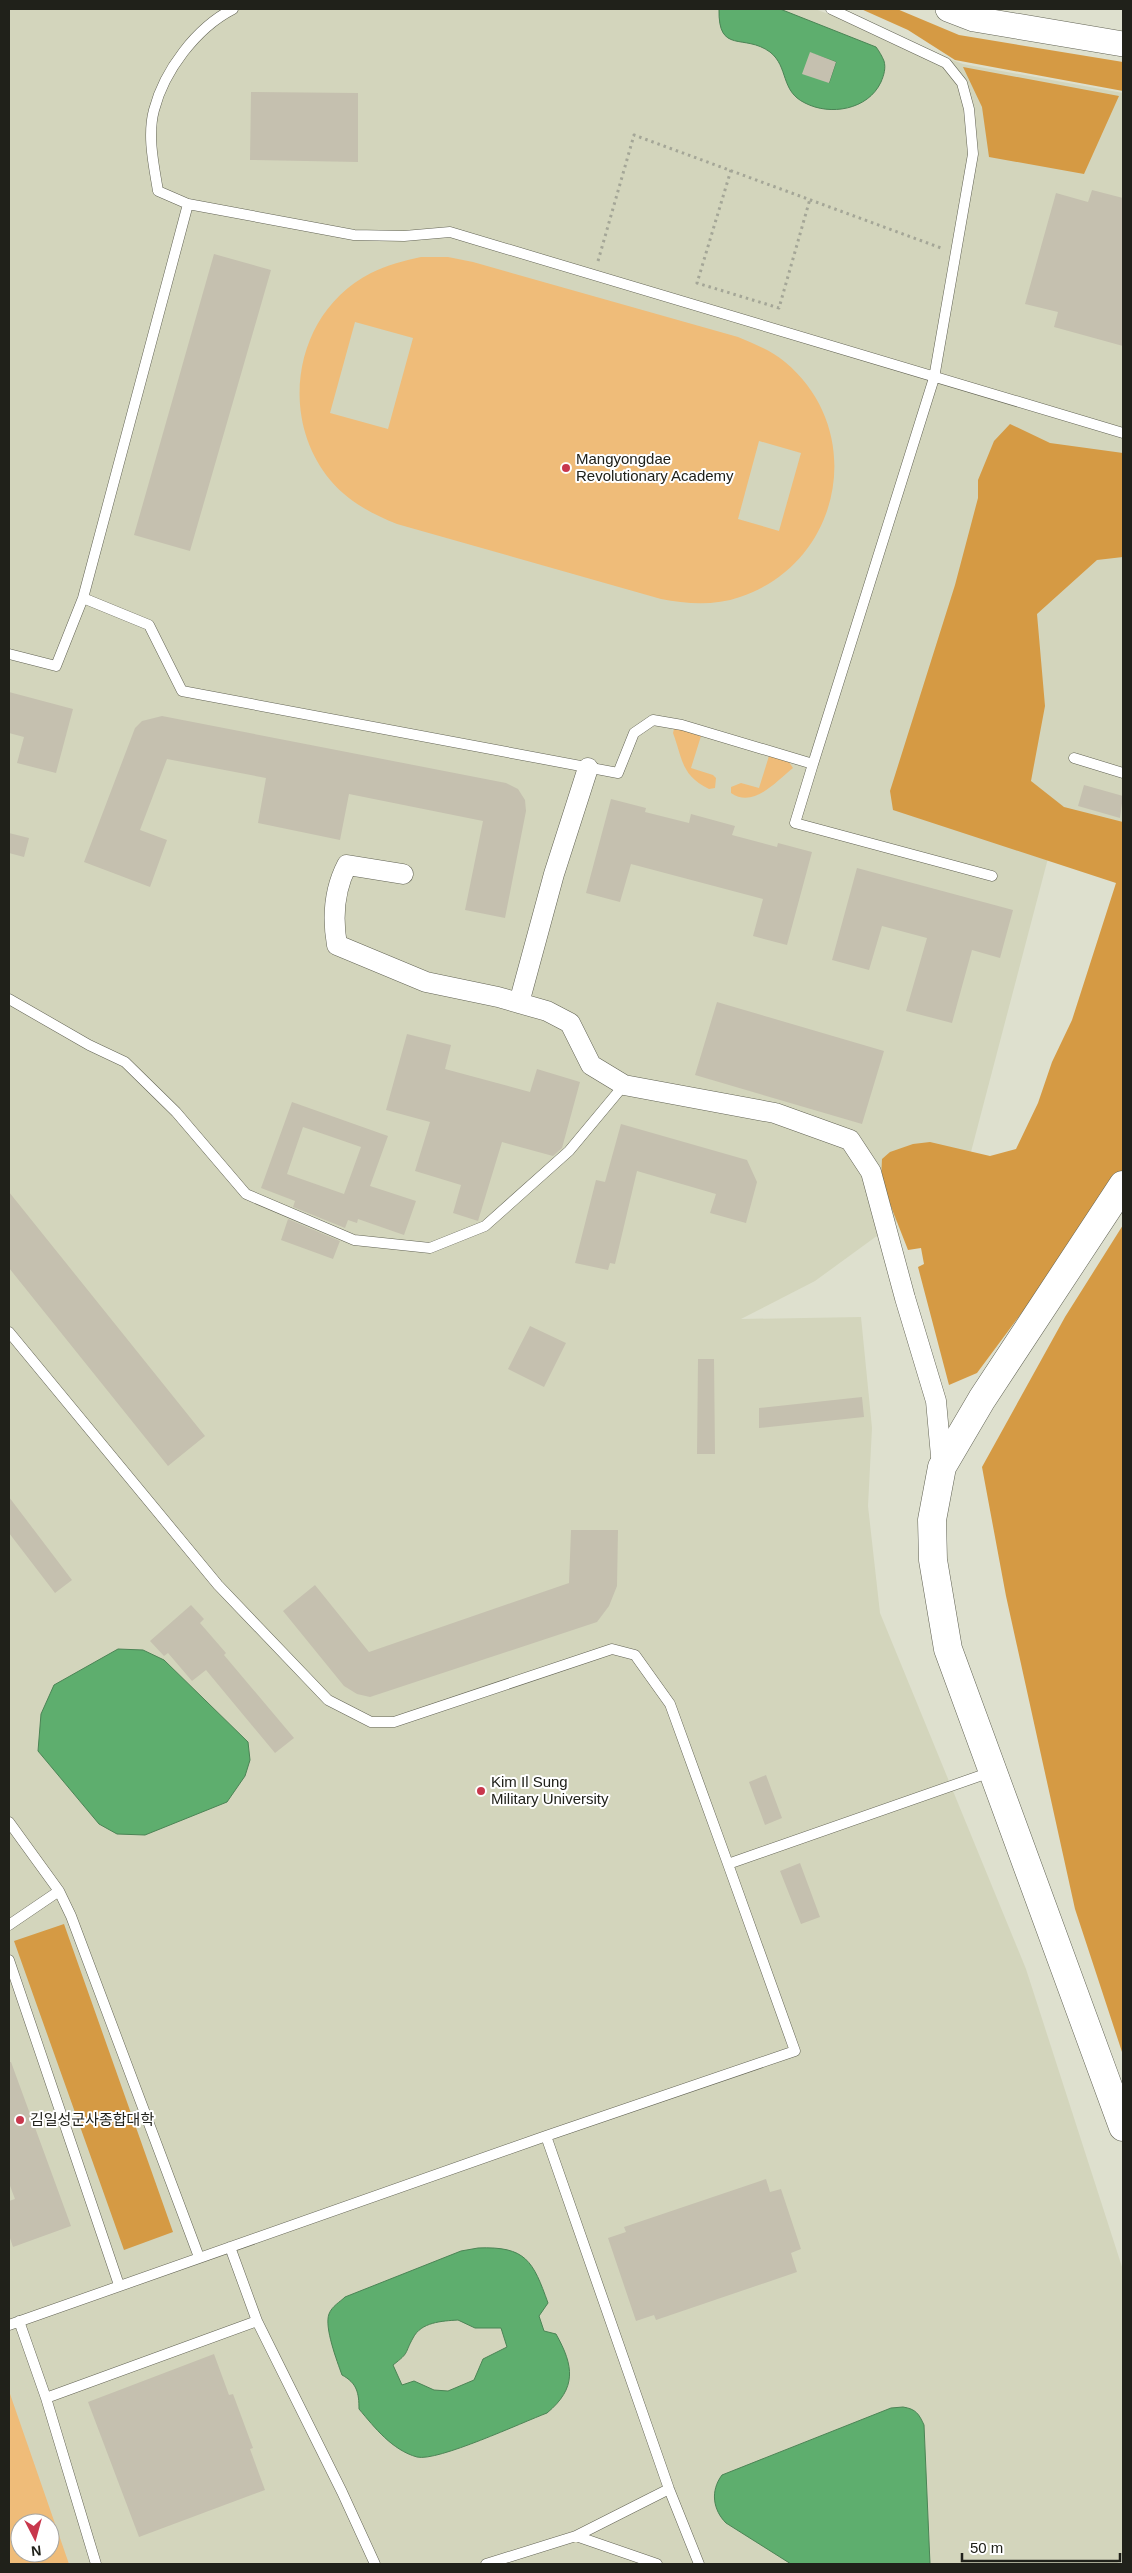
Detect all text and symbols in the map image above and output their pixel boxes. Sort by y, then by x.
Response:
place label: Mangyongdae Revolutionary Academy [576,450,734,484]
marker: Mangyongdae Revolutionary Academy [560,462,572,474]
place label: Kim Il Sung Military University [491,1773,609,1807]
marker: Kim Il Sung Military University [475,1785,487,1797]
place label: 김일성군사종합대학 [30,2111,154,2128]
marker: 김일성군사종합대학 [14,2114,26,2126]
north arrow [10,2513,60,2563]
scale bar [962,2530,1120,2562]
text: 50 m [970,2539,1003,2556]
text: N [30,2542,42,2559]

